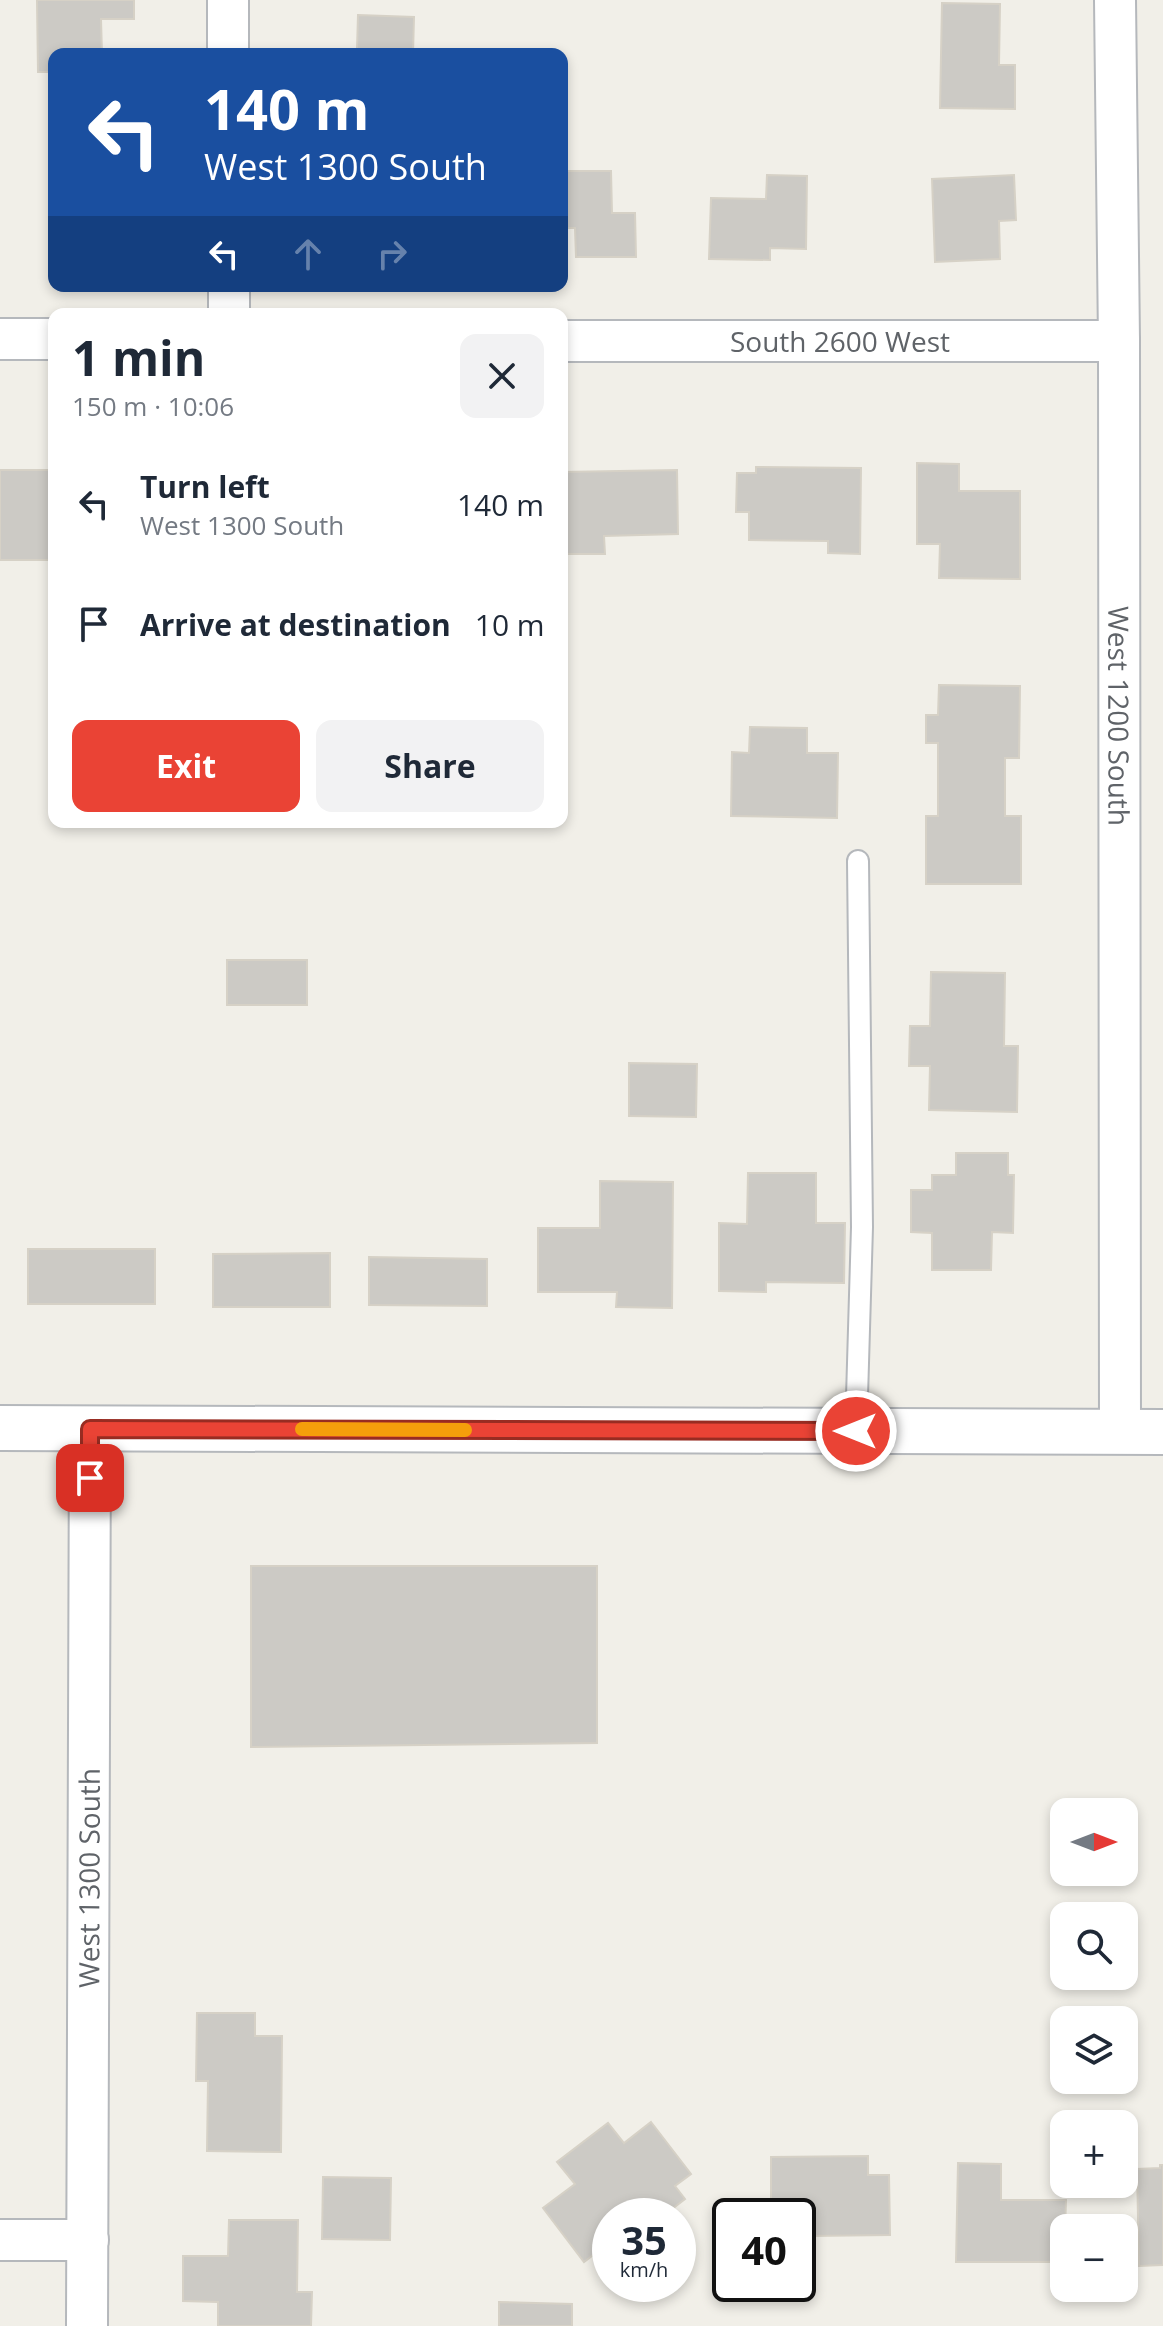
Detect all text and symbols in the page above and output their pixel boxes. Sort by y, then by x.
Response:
text: 140 m [204,70,370,146]
icon: left [72,80,176,184]
text: West 1300 South [204,142,487,191]
icon: left [202,232,246,276]
icon: ahead [286,232,330,276]
icon: right [370,232,414,276]
street label: South 2600 West [730,322,950,360]
text: 1 min [72,325,205,390]
button: close [460,334,544,418]
text: 150 m · 10:06 [72,388,234,424]
text: Turn left [140,466,270,507]
icon: left [72,482,116,526]
text: 140 m [457,484,544,525]
text: West 1300 South [140,507,344,543]
icon: arrive [72,602,116,646]
text: Arrive at destination [140,604,451,645]
text: 10 m [475,604,545,645]
street label: West 1200 South [1100,606,1138,826]
button: Exit [72,720,300,812]
button: Share [316,720,544,812]
position arrow [814,1389,898,1473]
pin [56,1444,124,1512]
icon: arrive [68,1456,112,1500]
street label: West 1300 South [69,1768,108,1988]
north arrow [1050,1798,1138,1886]
map controls [1050,1798,1138,2302]
button: search [1050,1902,1138,1990]
button: layers [1050,2006,1138,2094]
button: + [1050,2110,1138,2198]
speed limit sign: 40 [712,2198,816,2302]
text: 35 [621,2212,667,2267]
button: − [1050,2214,1138,2302]
text: km/h [620,2256,668,2283]

